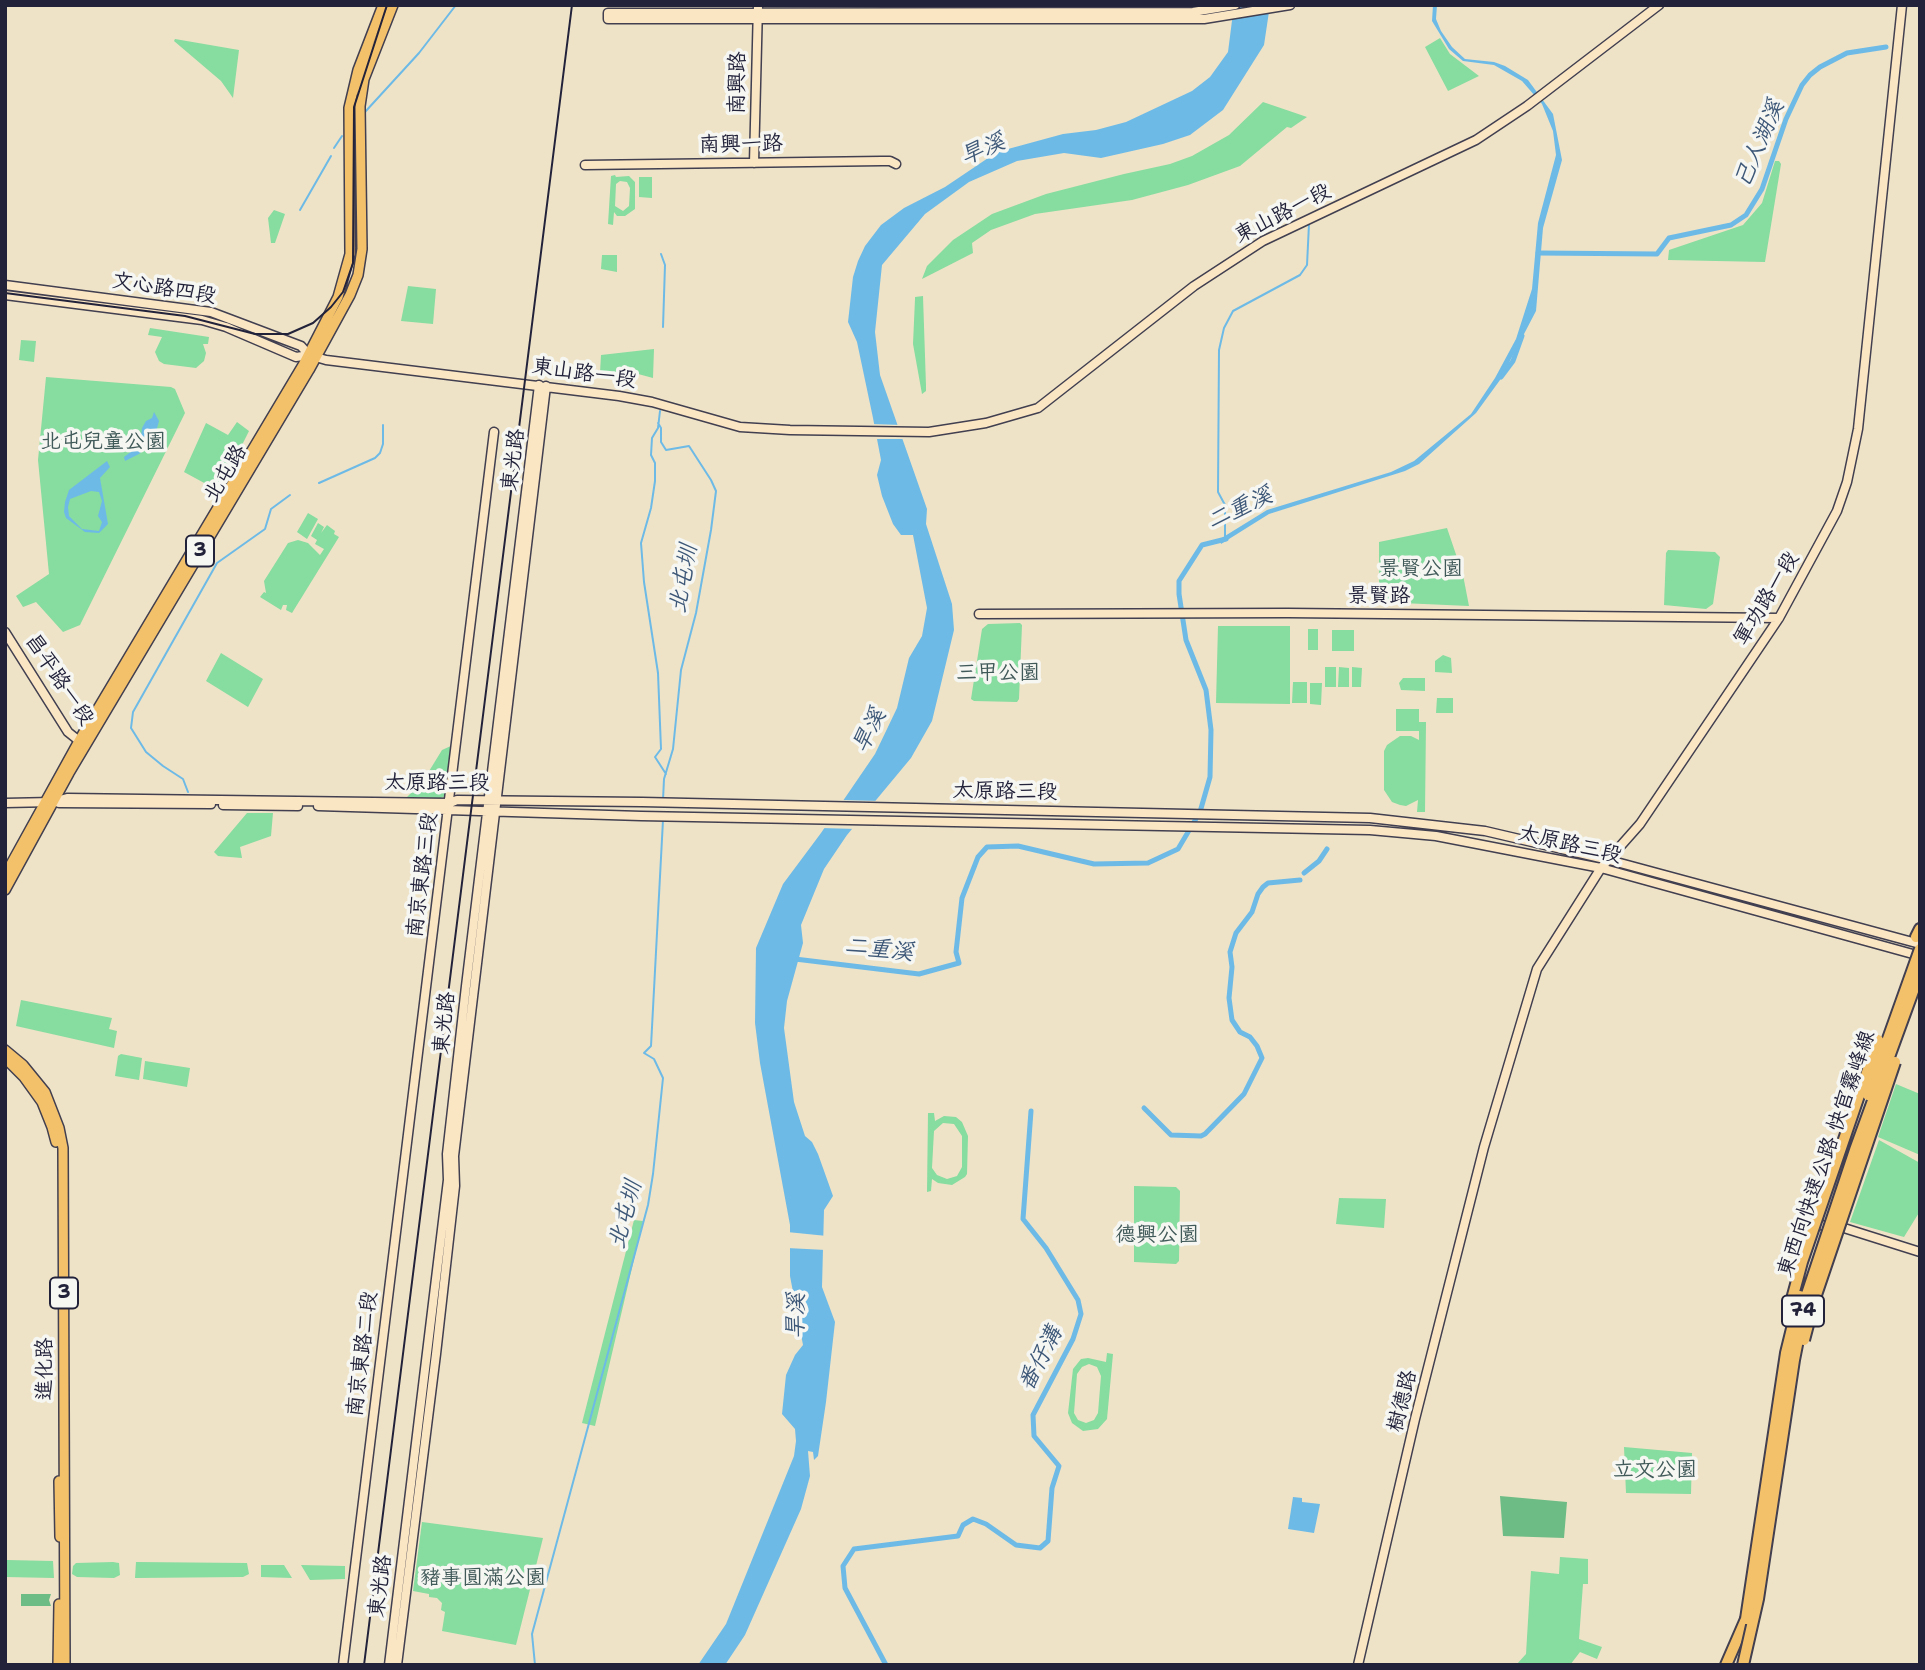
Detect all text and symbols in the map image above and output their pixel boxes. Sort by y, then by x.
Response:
street label: 南興路 [725,51,751,115]
water label: 己人湖溪 [1729,96,1791,192]
water label: 旱溪 [956,128,1010,172]
street label: 南興一路 [699,132,783,158]
street label: 東山路一段 [1231,179,1335,249]
street label: 文心路四段 [110,268,218,310]
street label: 東山路一段 [530,354,638,394]
street label: 東光路 [498,427,530,493]
park label: 北屯兒童公園 [40,430,166,456]
street label: 北屯路 [199,441,253,507]
water label: 二重溪 [1203,482,1277,536]
road number: 3 [186,536,214,566]
water label: 北屯圳 [664,543,704,615]
street label: 軍功路一段 [1729,548,1805,650]
park label: 景賢公園 [1379,557,1463,583]
street label: 景賢路 [1348,584,1410,610]
street label: 昌平路一段 [19,629,99,731]
park label: 三甲公園 [956,661,1040,687]
water label: 旱溪 [847,704,893,758]
street label: 太原路三段 [385,771,489,797]
street label: 太原路三段 [952,778,1058,806]
street label: 南京東路三段 [403,811,443,939]
street label: 太原路三段 [1516,821,1624,869]
water label: 二重溪 [843,933,915,967]
street label: 東光路 [429,990,461,1056]
street label: 東西向快速公路 快官霧峰線 [1773,1027,1881,1281]
water label: 北屯圳 [604,1178,648,1252]
park label: 德興公園 [1115,1223,1199,1249]
road number: 3 [50,1278,78,1308]
street label: 南京東路二段 [343,1290,383,1418]
water label: 旱溪 [783,1293,811,1339]
road number: 74 [1782,1296,1824,1326]
water label: 番仔溝 [1013,1322,1069,1396]
street label: 進化路 [33,1338,59,1400]
street label: 樹德路 [1383,1367,1423,1435]
park label: 立文公園 [1613,1458,1697,1484]
street label: 東光路 [365,1553,397,1619]
park label: 豬事圓滿公園 [420,1566,546,1592]

